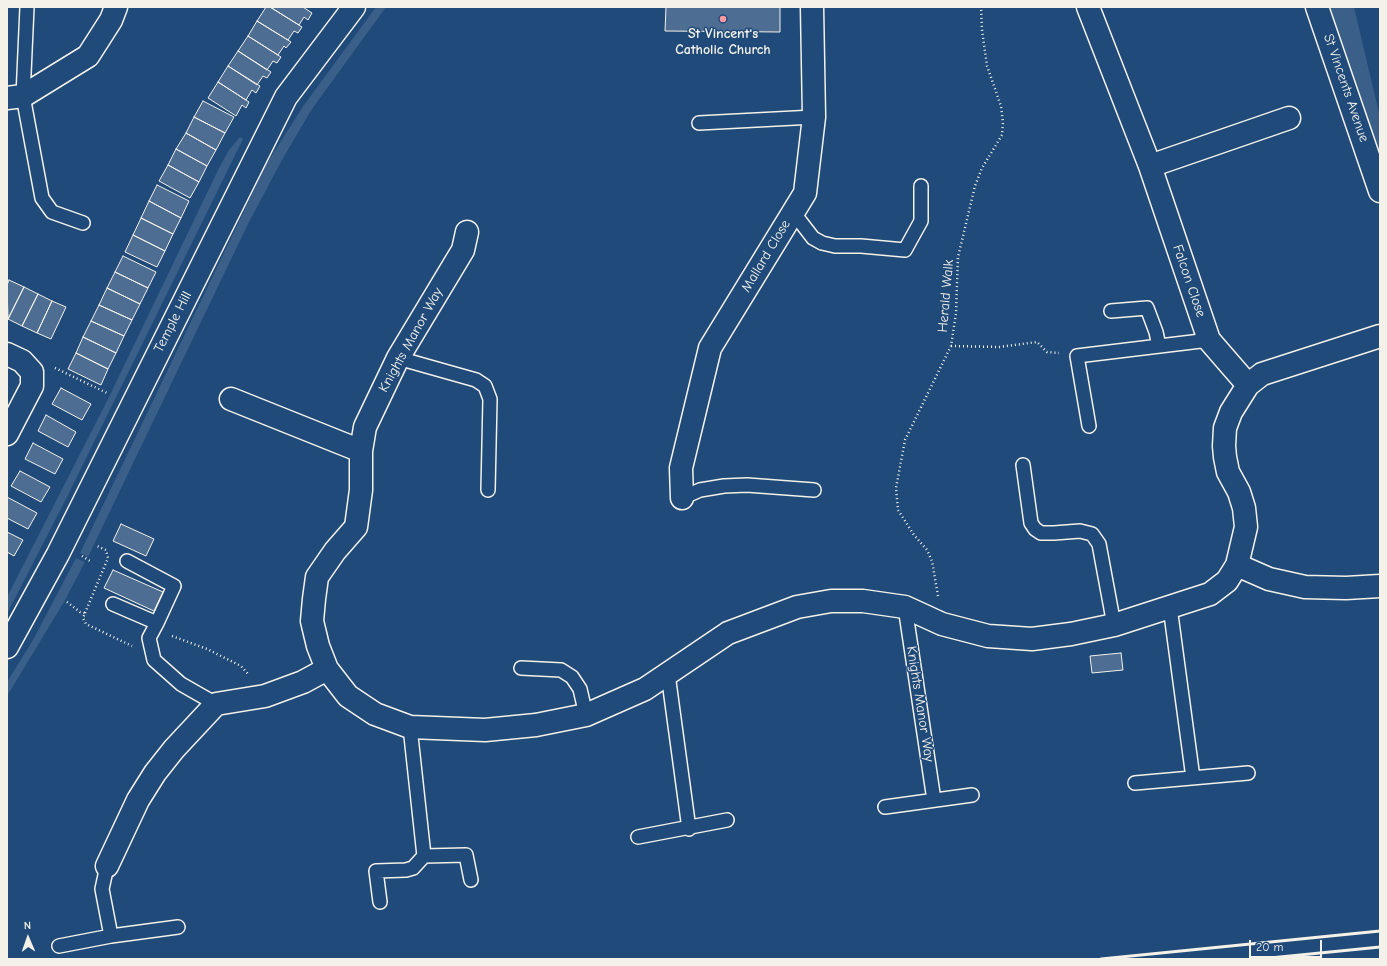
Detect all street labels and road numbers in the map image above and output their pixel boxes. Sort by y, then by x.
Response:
street label: St Vincents Avenue [1320,32,1372,144]
street label: Mallard Close [738,217,794,295]
street label: Falcon Close [1169,242,1209,320]
street label: Herald Walk [934,259,958,333]
street label: Knights Manor Way [375,285,447,395]
street label: Temple Hill [150,289,196,355]
street label: Knights Manor Way [903,645,937,763]

